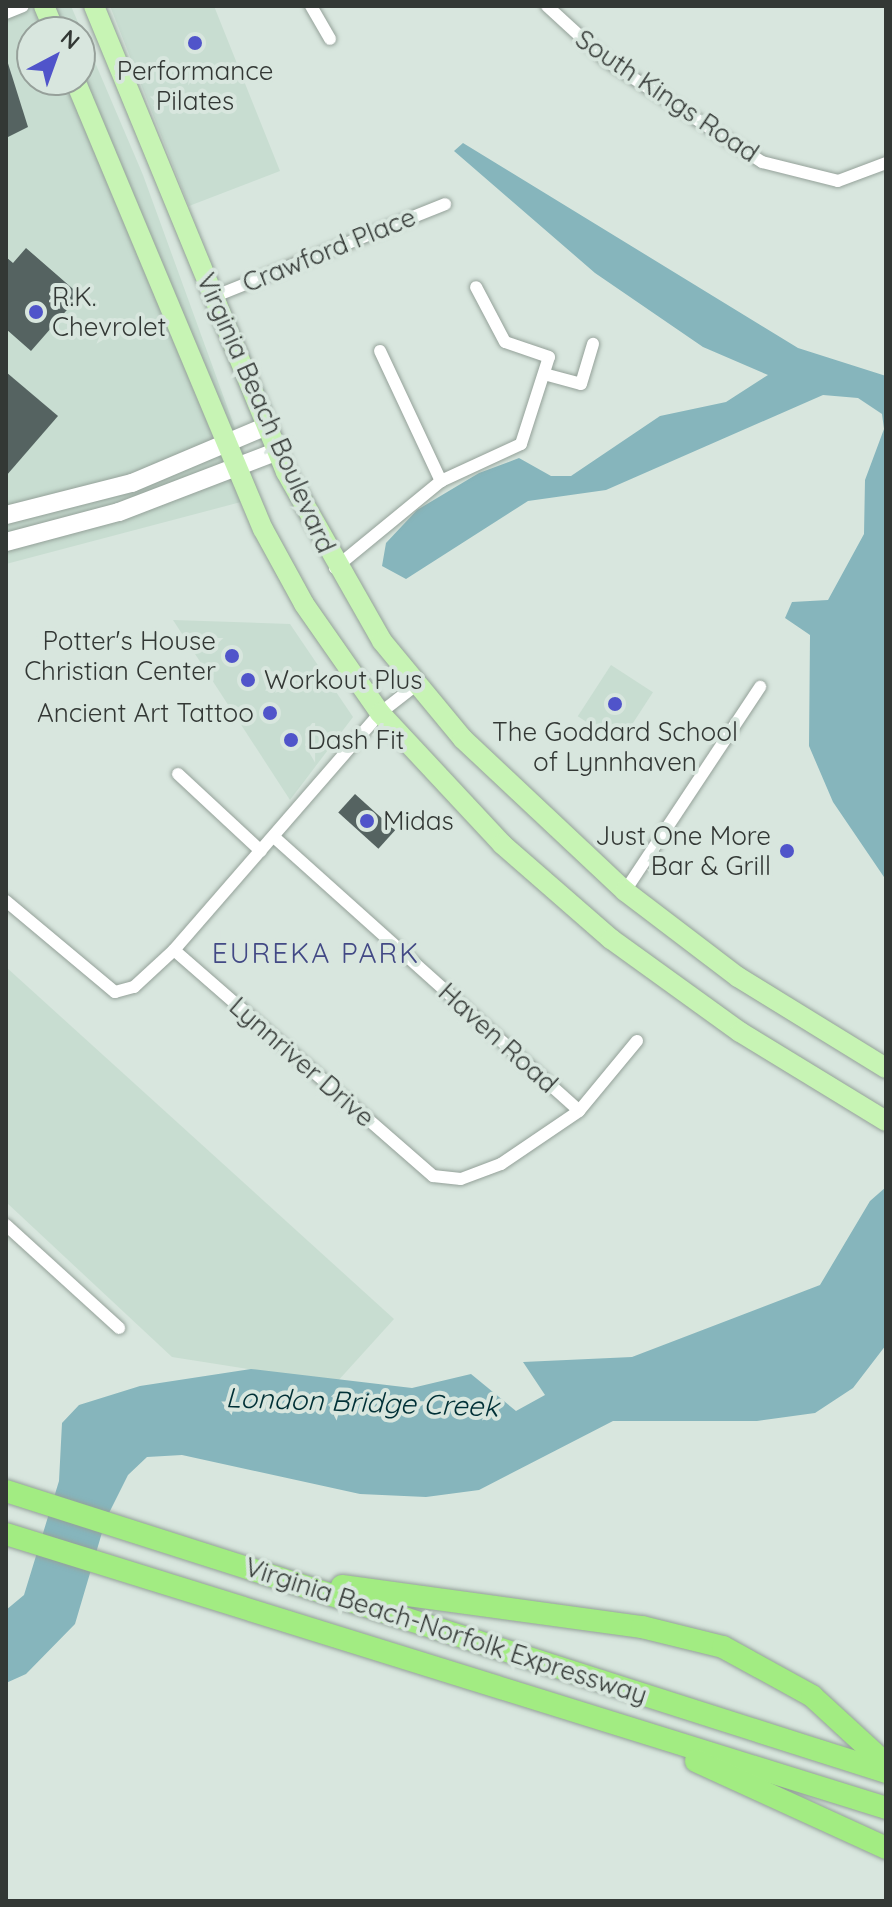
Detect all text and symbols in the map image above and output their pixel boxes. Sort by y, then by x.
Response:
north arrow [16,16,96,96]
street label: South Kings Road [570,23,764,169]
text: N [55,24,86,55]
marker: Performance Pilates [186,34,204,52]
place label: Performance Pilates [117,55,273,116]
street label: Crawford Place [238,201,420,299]
street label: Virginia Beach Boulevard [190,268,342,558]
place label: R.K. Chevrolet [52,281,166,342]
marker: R.K. Chevrolet [27,303,45,321]
place label: Potter's House Christian Center [24,625,216,686]
marker: Potter's House Christian Center [223,647,241,665]
place label: Workout Plus [264,664,423,696]
marker: Workout Plus [239,671,257,689]
marker: The Goddard School of Lynnhaven [606,695,624,713]
place label: Ancient Art Tattoo [37,697,254,729]
marker: Ancient Art Tattoo [261,704,279,722]
place label: The Goddard School of Lynnhaven [492,716,738,778]
place label: Dash Fit [307,724,405,756]
marker: Dash Fit [282,731,300,749]
place label: Midas [383,805,454,837]
marker: Midas [358,812,376,830]
place label: Just One More Bar & Grill [595,820,771,882]
marker: Just One More Bar & Grill [778,842,796,860]
district label: EUREKA PARK [212,936,420,970]
street label: Haven Road [432,977,564,1099]
street label: Lynnriver Drive [223,991,381,1133]
water label: London Bridge Creek [225,1380,499,1424]
street label: Virginia Beach-Norfolk Expressway [241,1551,651,1711]

